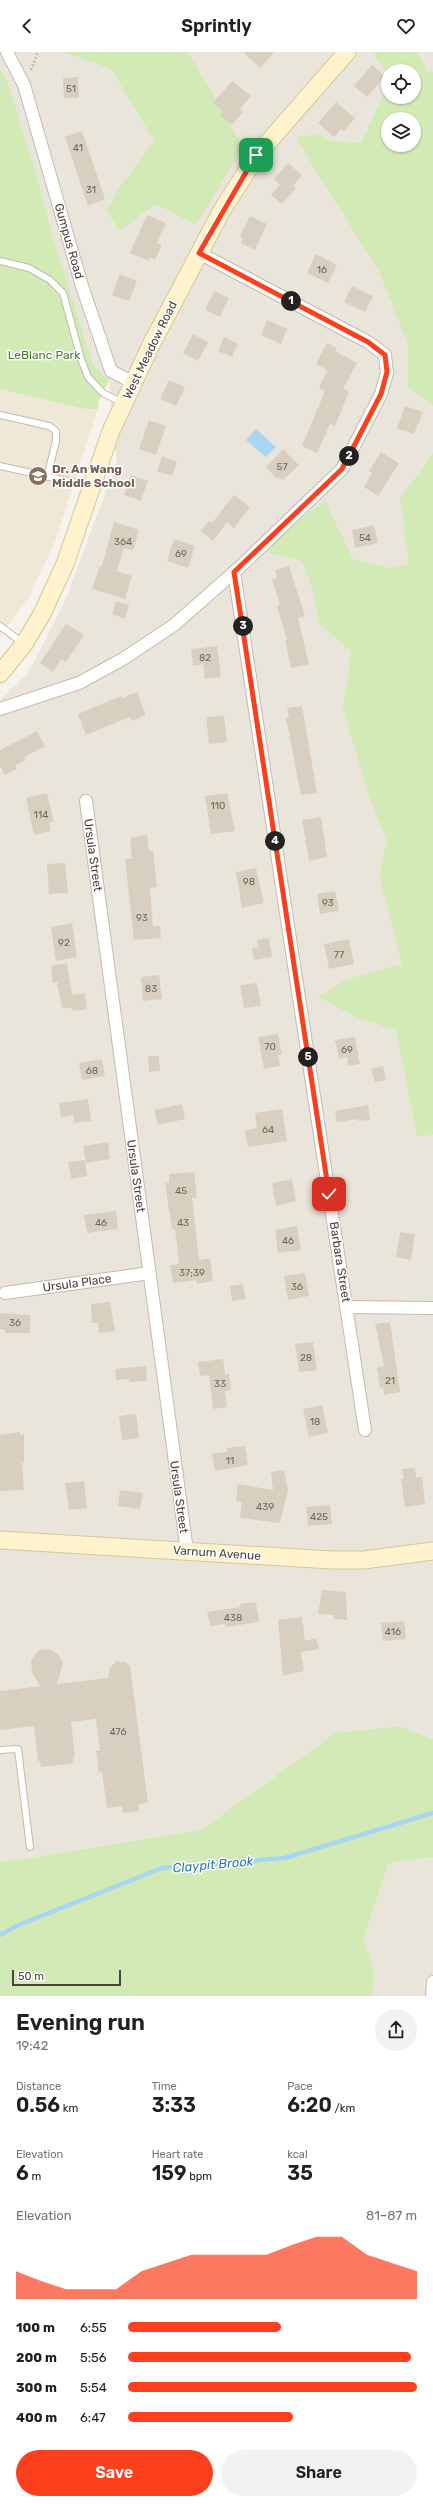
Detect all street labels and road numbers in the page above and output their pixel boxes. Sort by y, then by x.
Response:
street label: Gumpus Road [52,202,86,280]
street label: West Meadow Road [120,299,180,401]
street label: Ursula Street [81,818,105,893]
street label: Ursula Street [124,1139,148,1214]
street label: Barbara Street [327,1221,353,1304]
street label: Ursula Place [42,1271,113,1295]
street label: Ursula Street [167,1460,191,1535]
street label: Varnum Avenue [173,1543,262,1563]

